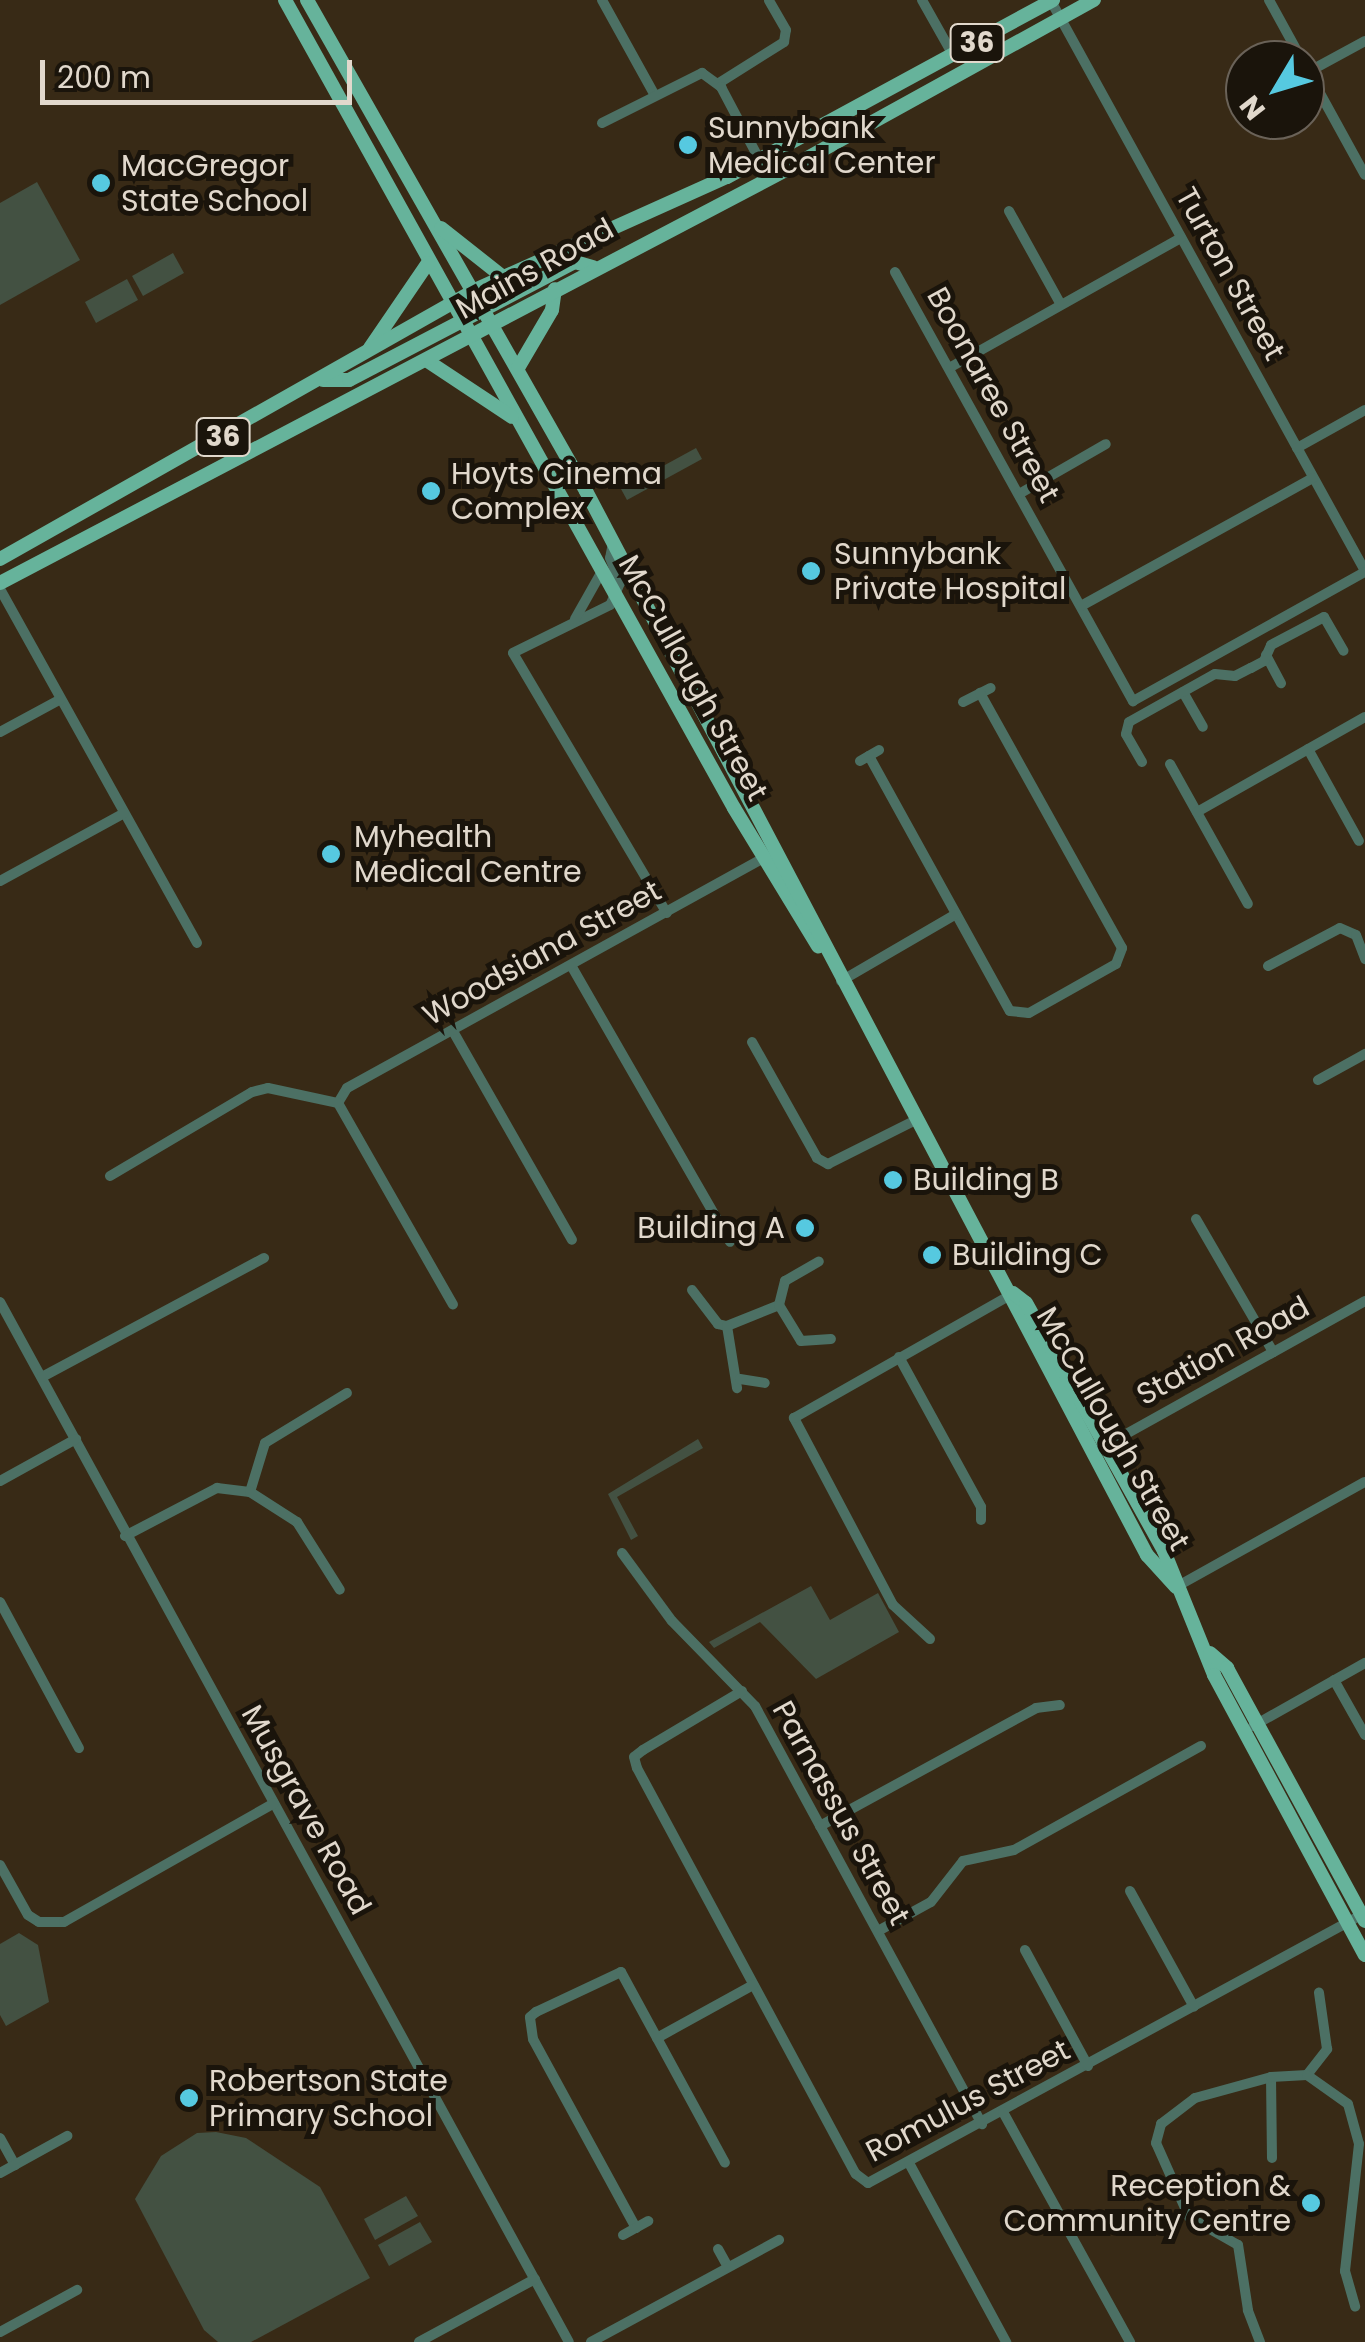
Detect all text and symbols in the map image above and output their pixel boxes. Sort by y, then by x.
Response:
road number: 36 [950,20,1004,66]
scale bar [45,40,358,102]
north arrow [1225,40,1325,140]
text: 200 m [57,56,151,99]
text: N [1231,87,1274,128]
place label: Sunnybank Medical Center [708,110,936,180]
marker: Sunnybank Medical Center [677,134,699,156]
place label: MacGregor State School [121,148,308,218]
marker: MacGregor State School [90,172,112,194]
street label: Turton Street [1168,181,1292,367]
street label: Mains Road [450,211,620,327]
street label: Boonaree Street [919,281,1067,509]
road number: 36 [196,414,250,460]
place label: Hoyts Cinema Complex [451,456,662,526]
marker: Hoyts Cinema Complex [420,480,442,502]
place label: Sunnybank Private Hospital [834,536,1066,606]
street label: McCullough Street [611,549,775,807]
marker: Sunnybank Private Hospital [798,558,824,584]
place label: Myhealth Medical Centre [354,819,582,890]
marker: Myhealth Medical Centre [318,841,344,867]
street label: Woodsiana Street [417,873,667,1033]
place label: Building B [913,1162,1059,1198]
marker: Building B [882,1169,904,1191]
place label: Building A [637,1210,785,1246]
marker: Building A [794,1217,816,1239]
place label: Building C [952,1237,1103,1273]
marker: Building C [921,1244,943,1266]
street label: Station Road [1131,1289,1315,1413]
street label: McCullough Street [1029,1301,1197,1557]
street label: Parnassus Street [765,1695,917,1931]
street label: Musgrave Road [234,1699,378,1921]
street label: Romulus Street [860,2032,1076,2170]
place label: Robertson State Primary School [209,2063,448,2134]
marker: Robertson State Primary School [178,2087,200,2109]
place label: Reception & Community Centre [1004,2168,1291,2238]
marker: Reception & Community Centre [1300,2192,1322,2214]

